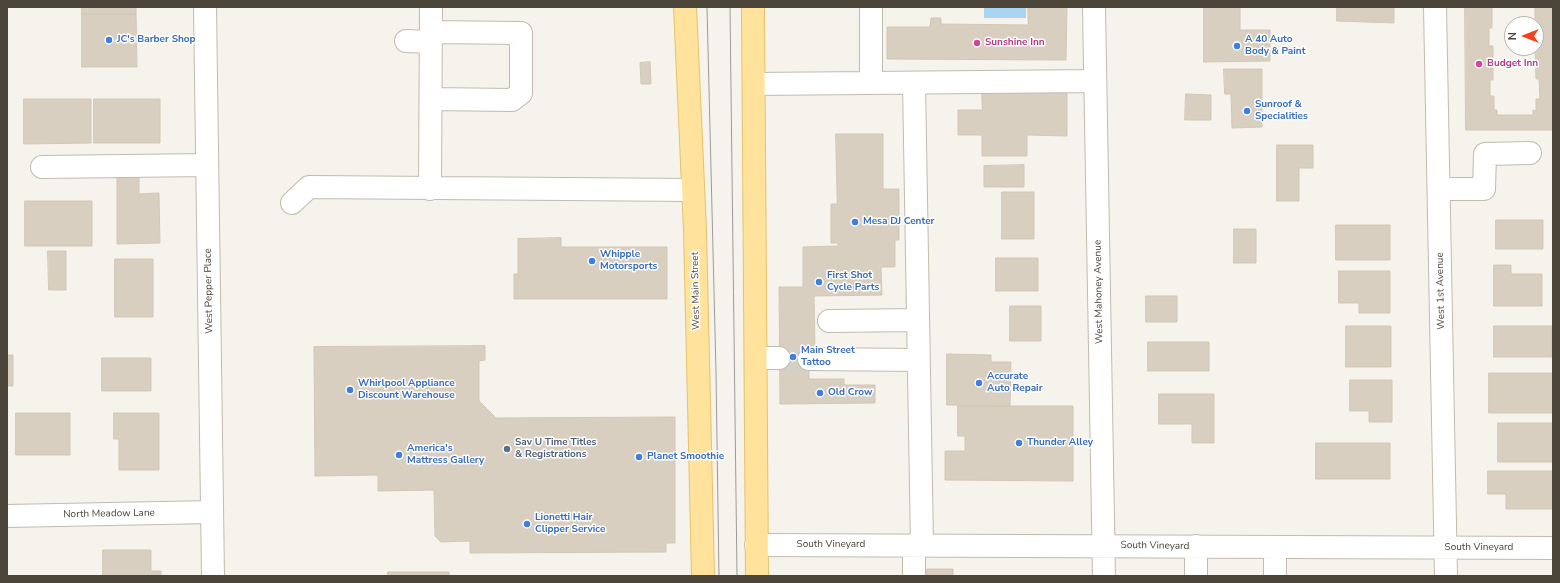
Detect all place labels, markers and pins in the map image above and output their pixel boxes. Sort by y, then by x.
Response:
place label: JC's Barber Shop [117,34,196,46]
place label: A 40 Auto Body & Paint [1245,34,1306,58]
marker: JC's Barber Shop [104,35,114,45]
place label: Sunshine Inn [985,37,1045,49]
marker: Sunshine Inn [972,38,982,48]
marker: A 40 Auto Body & Paint [1232,41,1242,51]
place label: Budget Inn [1487,58,1538,70]
marker: Budget Inn [1474,59,1484,69]
place label: Sunroof & Specialities [1255,99,1308,122]
marker: Sunroof & Specialities [1242,106,1252,116]
place label: Mesa DJ Center [863,216,935,228]
marker: Mesa DJ Center [850,217,860,227]
place label: Whipple Motorsports [600,249,657,272]
marker: Whipple Motorsports [587,256,597,266]
place label: First Shot Cycle Parts [827,270,879,294]
marker: First Shot Cycle Parts [814,277,824,287]
place label: Main Street Tattoo [801,345,855,368]
marker: Main Street Tattoo [788,352,798,362]
place label: Accurate Auto Repair [987,371,1043,394]
place label: Whirlpool Appliance Discount Warehouse [358,378,455,402]
marker: Accurate Auto Repair [974,378,984,388]
marker: Whirlpool Appliance Discount Warehouse [345,385,355,395]
place label: Old Crow [828,387,873,399]
marker: Old Crow [815,388,825,398]
place label: Sav U Time Titles & Registrations [515,437,596,460]
place label: Thunder Alley [1027,437,1093,449]
marker: Thunder Alley [1014,438,1024,448]
place label: America's Mattress Gallery [407,443,484,466]
marker: Sav U Time Titles & Registrations [502,444,512,454]
marker: America's Mattress Gallery [394,450,404,460]
place label: Planet Smoothie [647,451,724,463]
marker: Planet Smoothie [634,452,644,462]
place label: Lionetti Hair Clipper Service [535,512,605,536]
marker: Lionetti Hair Clipper Service [522,519,532,529]

